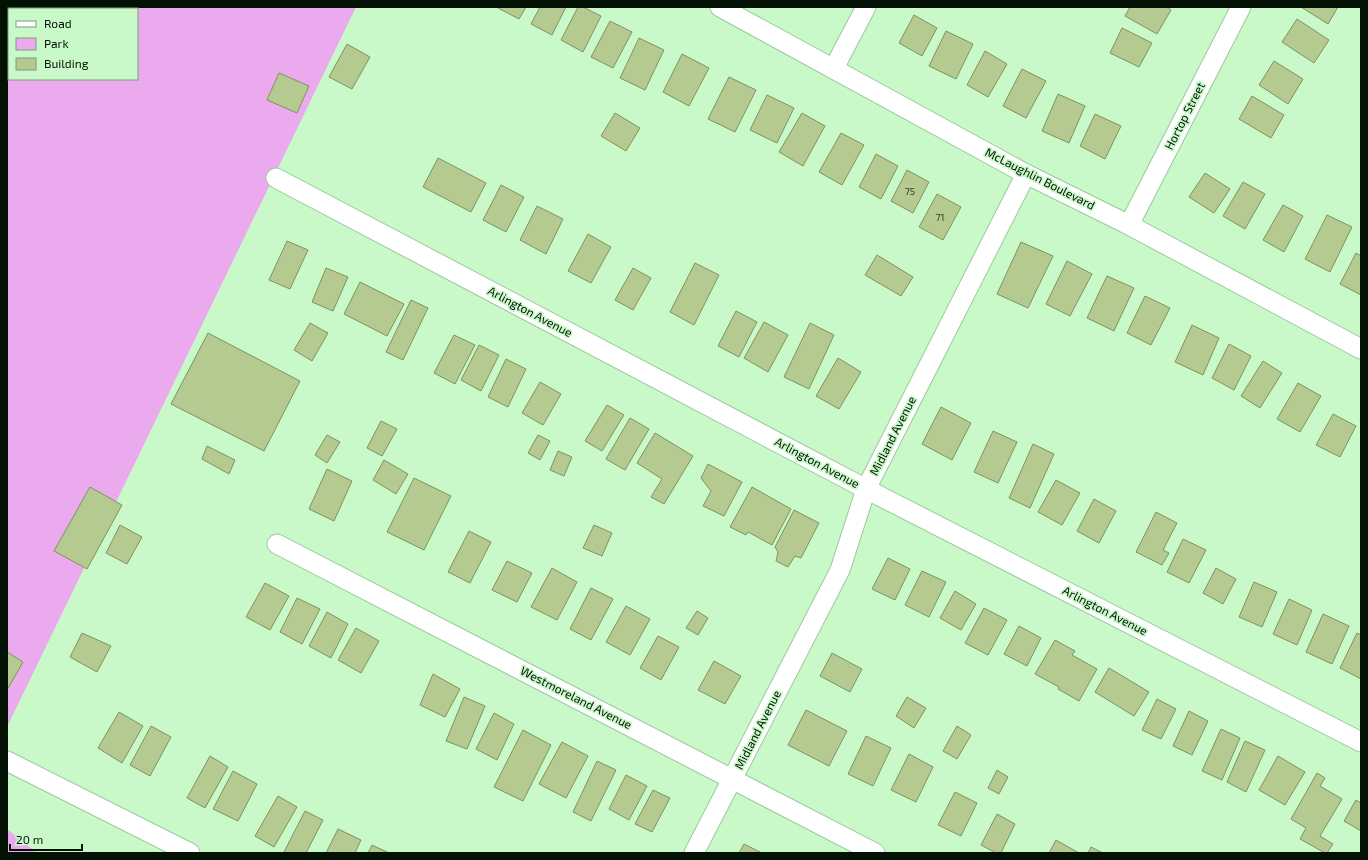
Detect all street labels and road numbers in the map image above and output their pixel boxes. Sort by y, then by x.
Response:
street label: Hortop Street [1161,79,1207,152]
street label: McLaughlin Boulevard [983,144,1098,212]
street label: Arlington Avenue [486,283,575,339]
street label: Midland Avenue [866,394,918,477]
street label: Arlington Avenue [773,434,862,490]
street label: Arlington Avenue [1061,583,1150,638]
street label: Westmoreland Avenue [518,663,635,731]
street label: Midland Avenue [731,688,783,771]

